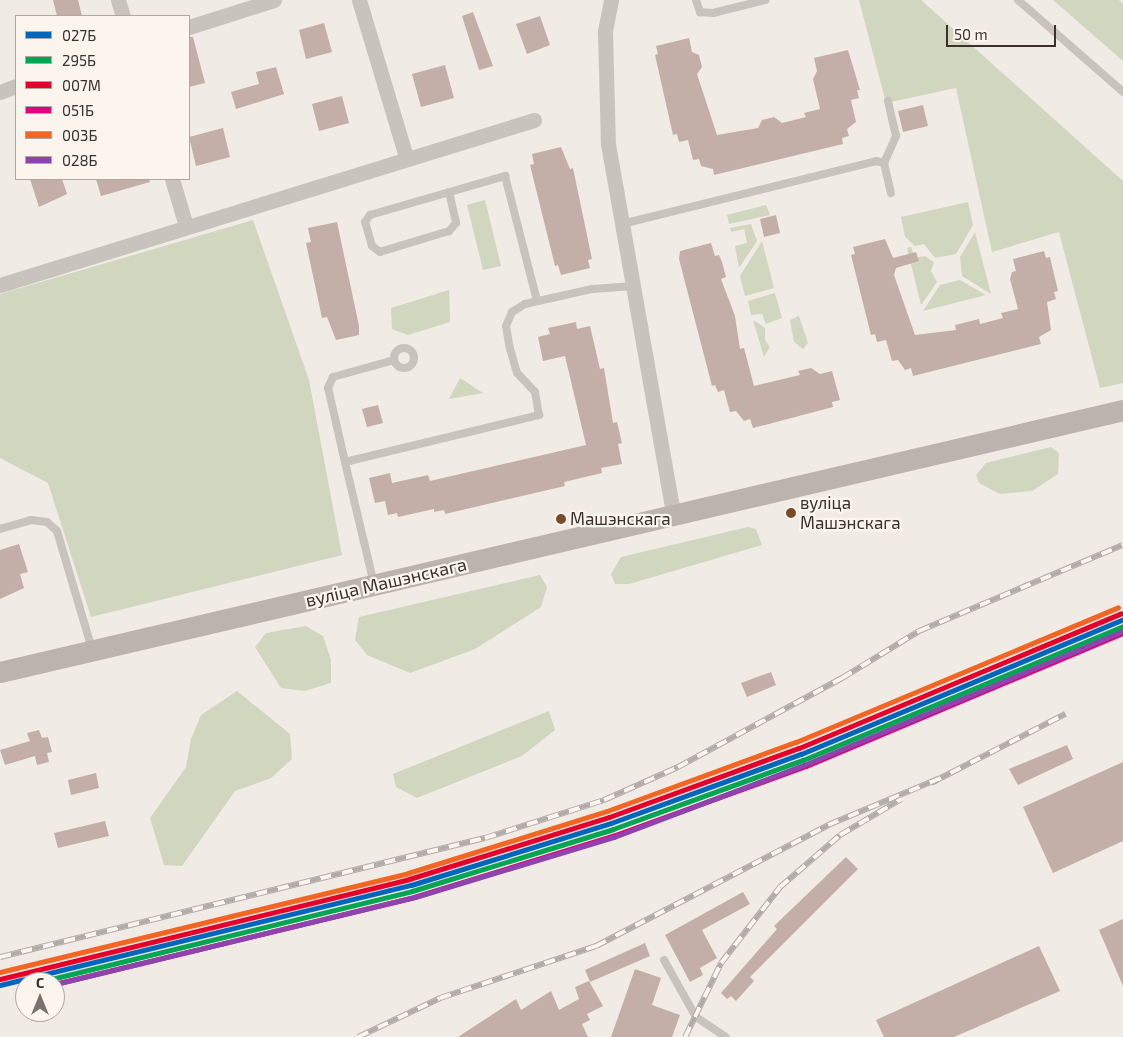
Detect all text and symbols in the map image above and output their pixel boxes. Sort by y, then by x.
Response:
legend [15,15,190,180]
scale bar [948,15,1058,47]
text: 50 m [954,25,988,43]
text: 027Б [62,26,96,44]
text: 295Б [62,51,96,69]
text: 007М [62,76,101,94]
text: 051Б [62,101,94,119]
text: 003Б [62,126,97,144]
text: 028Б [62,151,98,169]
place label: вуліца Машэнскага [800,493,901,533]
marker: вуліца Машэнскага [786,508,796,518]
place label: Машэнскага [570,509,671,529]
marker: Машэнскага [556,514,566,524]
street label: вуліца Машэнскага [303,553,469,611]
north arrow [15,972,65,1022]
text: С [36,974,44,991]

